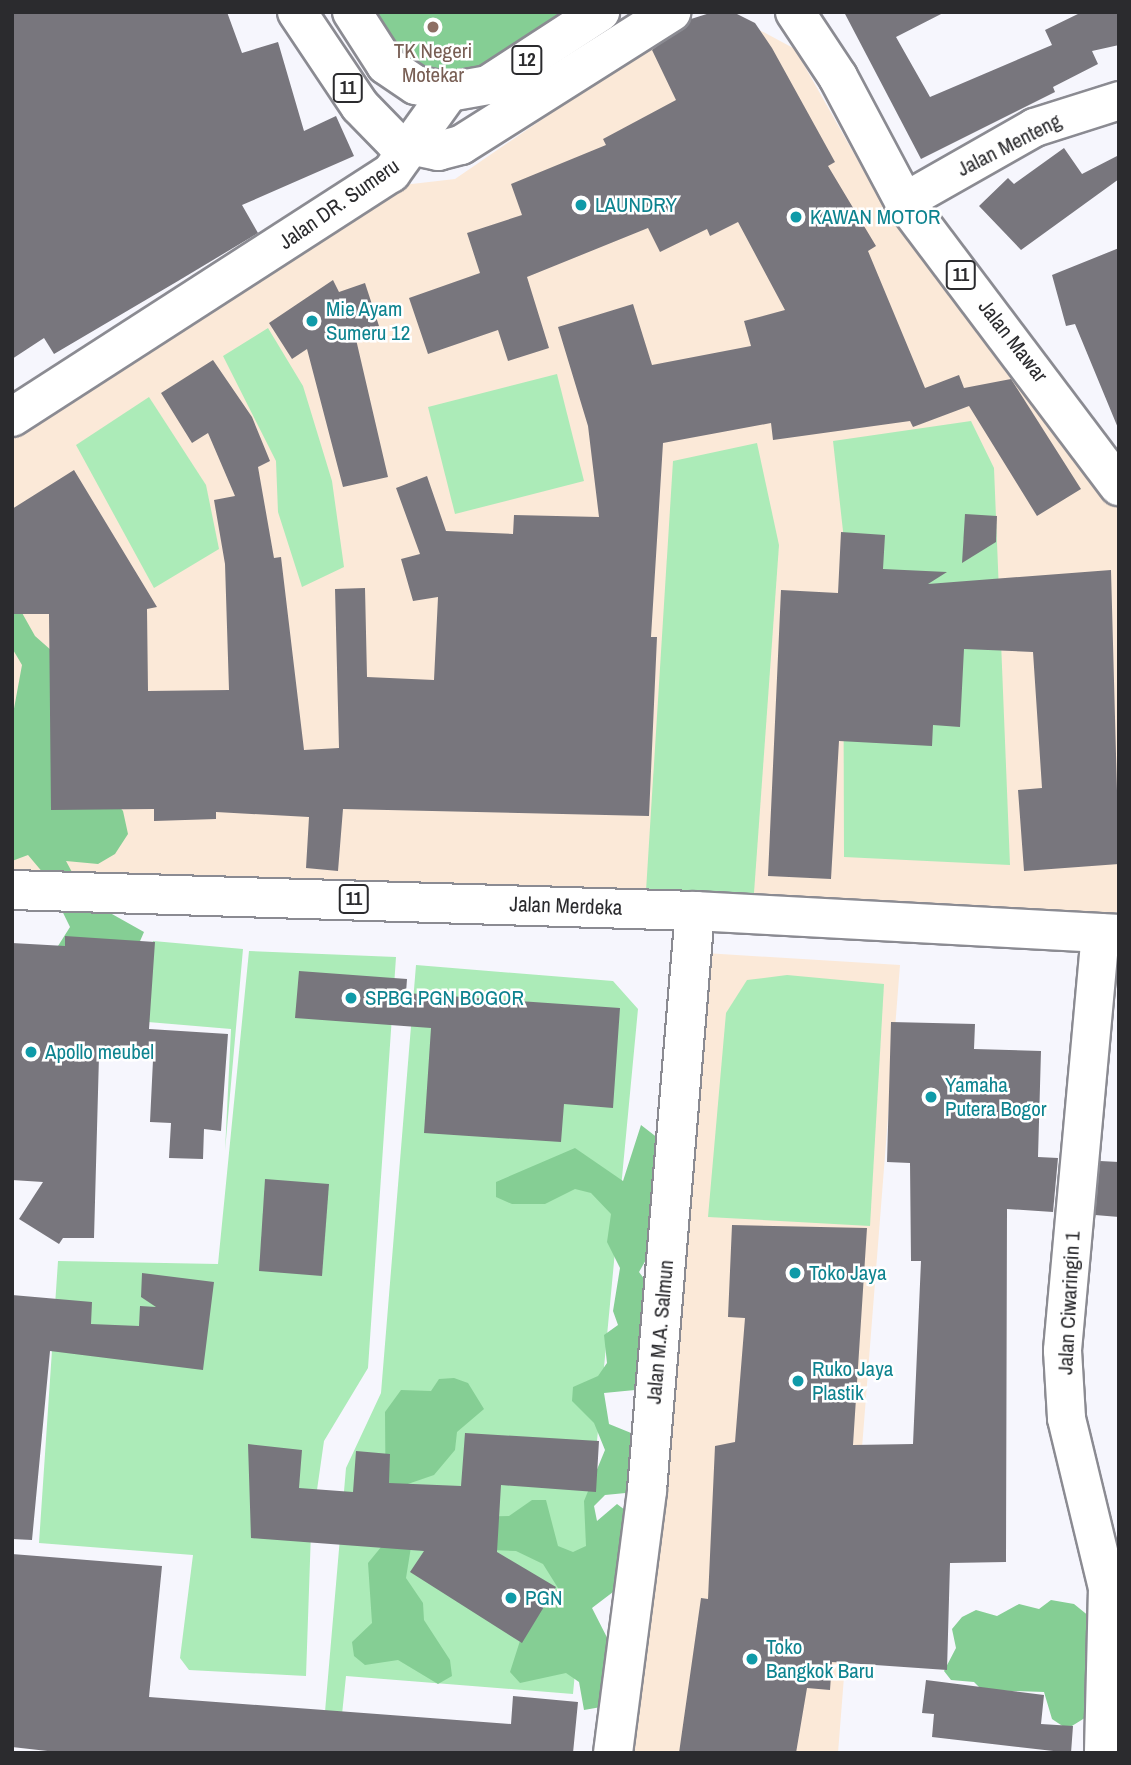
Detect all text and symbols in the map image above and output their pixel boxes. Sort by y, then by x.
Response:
marker: TK Negeri Motekar [425,19,441,35]
place label: TK Negeri Motekar [394,38,472,88]
road number: 12 [511,44,543,76]
road number: 11 [332,72,364,104]
street label: Jalan Menteng [953,108,1065,182]
street label: Jalan DR. Sumeru [274,153,404,255]
place label: LAUNDRY [595,192,677,218]
marker: LAUNDRY [573,197,589,213]
place label: KAWAN MOTOR [810,204,940,230]
marker: KAWAN MOTOR [788,209,804,225]
road number: 11 [945,260,977,290]
street label: Jalan Mawar [973,295,1053,387]
place label: Mie Ayam Sumeru 12 [326,296,410,346]
marker: Mie Ayam Sumeru 12 [304,313,320,329]
road number: 11 [338,884,370,914]
street label: Jalan Merdeka [509,891,623,921]
place label: SPBG PGN BOGOR [365,985,524,1011]
marker: SPBG PGN BOGOR [343,990,359,1006]
place label: Apollo meubel [45,1039,154,1065]
marker: Apollo meubel [23,1044,39,1060]
place label: Yamaha Putera Bogor [945,1072,1046,1122]
marker: Yamaha Putera Bogor [923,1089,939,1105]
street label: Jalan Ciwaringin 1 [1053,1231,1085,1375]
street label: Jalan M.A. Salmun [641,1259,679,1405]
place label: Toko Jaya [809,1260,887,1286]
marker: Toko Jaya [787,1265,803,1281]
place label: Ruko Jaya Plastik [812,1356,893,1406]
marker: Ruko Jaya Plastik [790,1373,806,1389]
place label: PGN [525,1585,562,1611]
marker: PGN [503,1590,519,1606]
place label: Toko Bangkok Baru [766,1634,874,1684]
marker: Toko Bangkok Baru [744,1651,760,1667]

